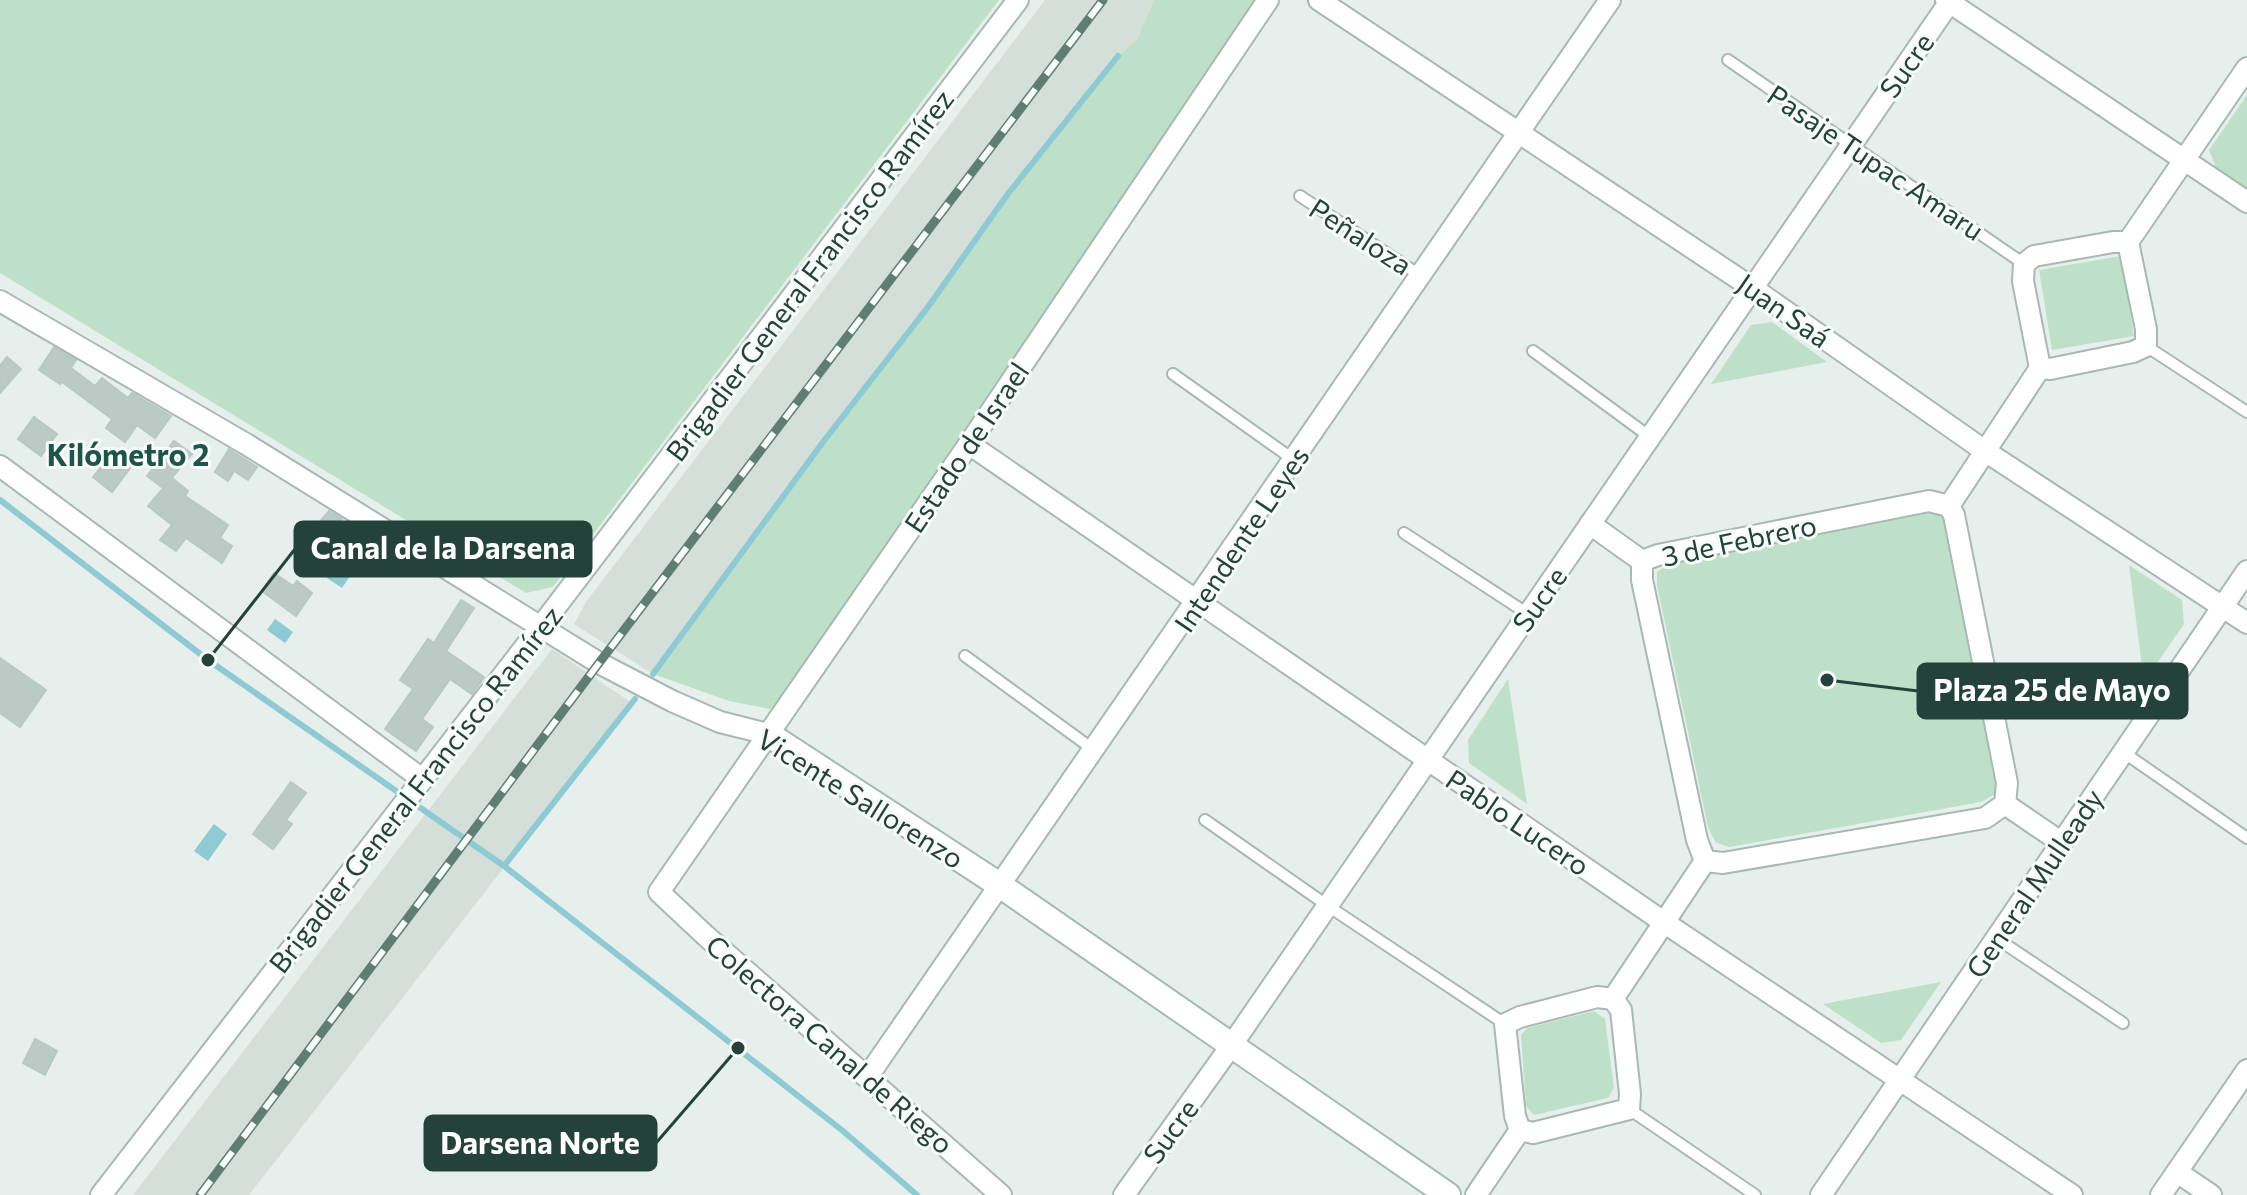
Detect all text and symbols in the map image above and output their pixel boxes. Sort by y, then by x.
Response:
street label: Sucre [1872,26,1940,104]
street label: Pasaje Tupac Amaru [1761,77,1991,247]
street label: Brigadier General Francisco Ramírez [658,83,960,467]
street label: Peñaloza [1304,190,1418,282]
street label: Juan Saá [1731,266,1837,354]
street label: Estado de Israel [897,355,1035,539]
district label: Kilómetro 2 [47,435,209,472]
street label: Intendente Leyes [1166,440,1316,638]
street label: 3 de Febrero [1659,507,1819,573]
callout: Canal de la Darsena [295,522,591,576]
text: Canal de la Darsena [311,528,575,565]
street label: Sucre [1505,560,1573,638]
street label: Brigadier General Francisco Ramírez [261,599,569,979]
callout: Plaza 25 de Mayo [1918,664,2187,718]
text: Plaza 25 de Mayo [1933,670,2171,707]
street label: Vicente Sallorenzo [752,721,970,875]
street label: Pablo Lucero [1440,762,1596,882]
street label: General Mulleady [1958,782,2110,984]
street label: Colectora Canal de Riego [700,927,960,1161]
street label: Sucre [1135,1092,1205,1170]
callout: Darsena Norte [425,1116,656,1170]
text: Darsena Norte [440,1123,640,1160]

